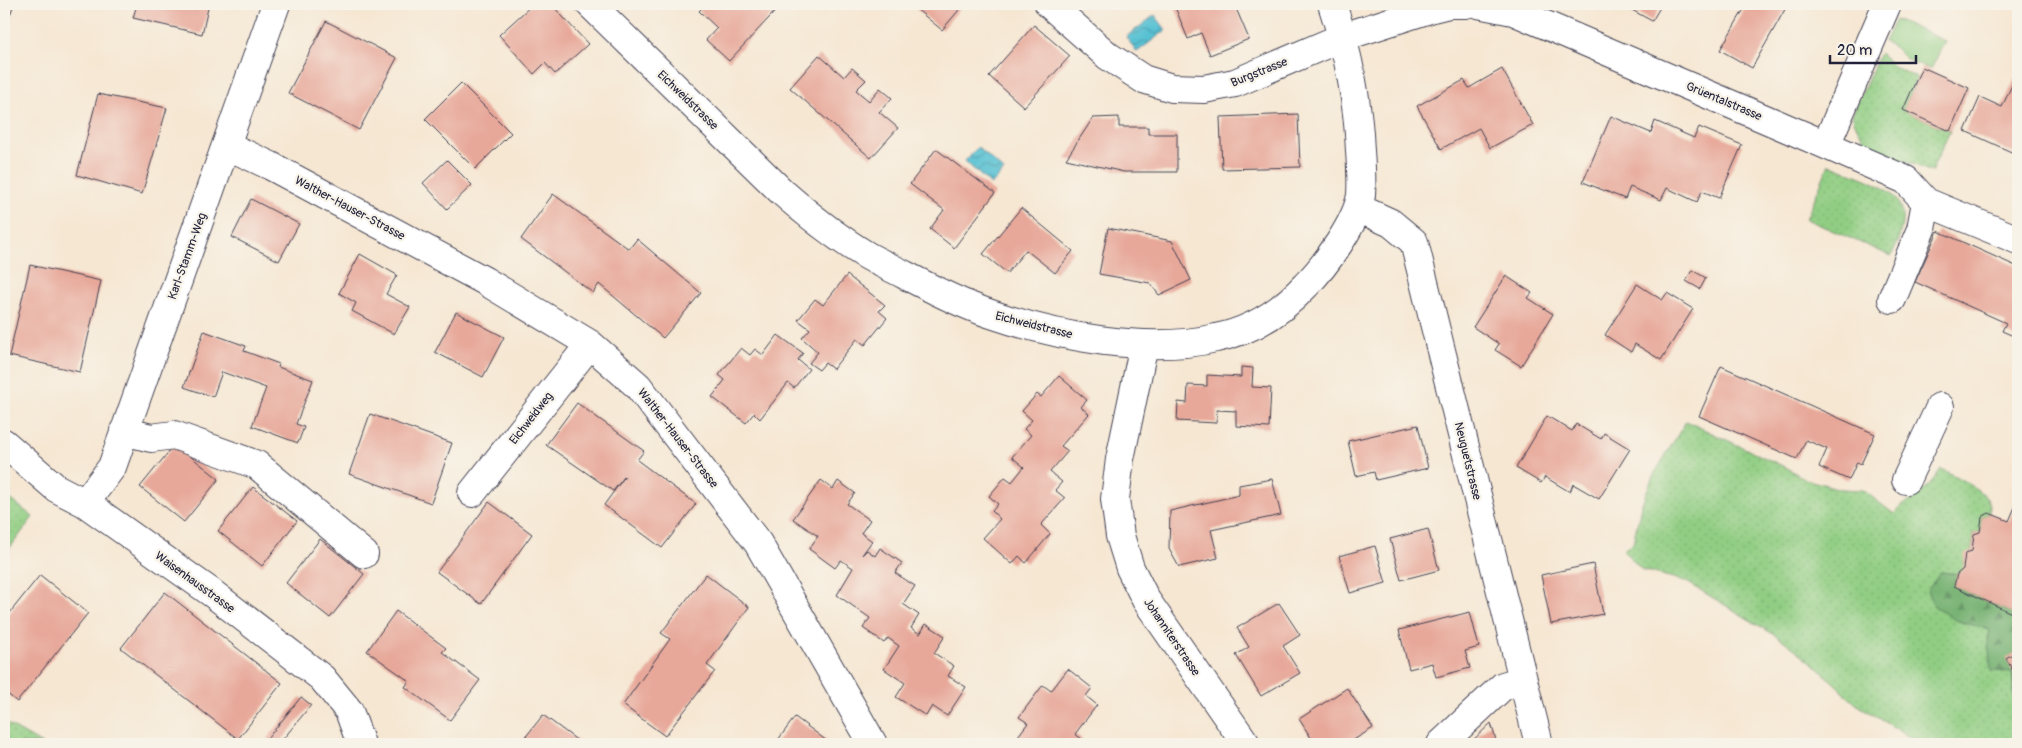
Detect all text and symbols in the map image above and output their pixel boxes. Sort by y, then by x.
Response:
scale bar [1830,32,1916,64]
text: 20 m [1837,41,1872,60]
street label: Burgstrasse [1229,54,1290,91]
street label: Eichweidstrasse [654,68,721,133]
street label: Grüentalstrasse [1684,79,1764,124]
street label: Walther-Hauser-Strasse [292,173,407,244]
street label: Karl-Stamm-Weg [165,211,210,302]
street label: Eichweidstrasse [994,309,1074,342]
street label: Walther-Hauser-Strasse [634,385,721,491]
street label: Eichweidweg [506,389,556,447]
street label: Neuguetstrasse [1451,421,1484,502]
street label: Waisenhausstrasse [152,548,238,616]
street label: Johanniterstrasse [1140,596,1203,679]

